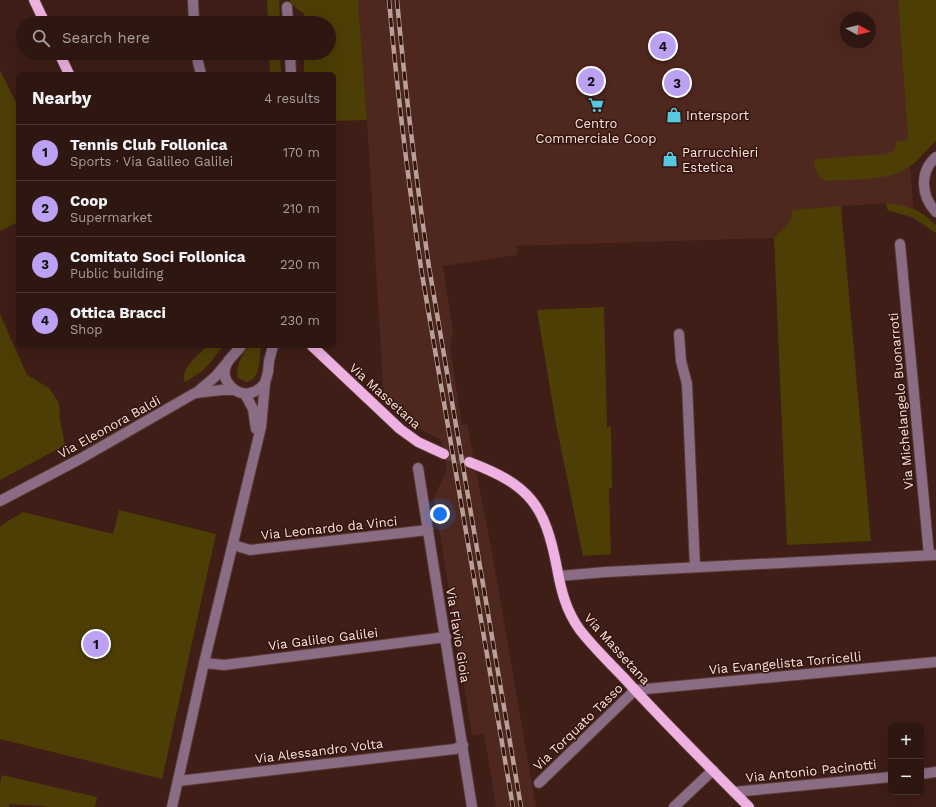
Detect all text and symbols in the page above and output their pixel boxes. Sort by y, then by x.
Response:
north arrow [840,12,876,48]
search box [16,16,336,60]
icon: search [30,27,52,49]
text: Search here [62,29,150,47]
pin: 4 [650,31,676,61]
pin: 2 [578,66,604,96]
pin: 3 [664,68,690,98]
text: Nearby [32,88,91,108]
text: 4 results [264,91,320,106]
supermarket icon: Centro Commerciale Coop [587,96,605,114]
shop icon: Intersport [665,106,683,124]
place label: Intersport [686,108,749,123]
place label: Centro Commerciale Coop [536,116,656,146]
text: Tennis Club Follonica [70,136,228,154]
text: 1 [42,145,48,160]
text: 170 m [283,145,320,160]
place label: Parrucchieri Estetica [682,145,758,175]
shop icon: Parrucchieri Estetica [661,150,679,168]
text: Sports · Via Galileo Galilei [70,154,233,169]
text: Coop [70,192,108,210]
text: 2 [41,201,49,216]
text: 210 m [282,201,320,216]
text: Supermarket [70,210,152,225]
text: Comitato Soci Follonica [70,248,245,266]
text: 3 [41,257,49,272]
text: 220 m [280,257,320,272]
text: Public building [70,266,163,281]
text: Ottica Bracci [70,304,166,322]
street label: Via Michelangelo Buonarroti [886,312,916,490]
text: 4 [41,313,49,328]
text: 230 m [280,313,320,328]
text: Shop [70,322,102,337]
street label: Via Massetana [346,360,424,432]
street label: Via Eleonora Baldi [55,393,163,461]
your location [430,504,450,524]
street label: Via Leonardo da Vinci [260,513,398,543]
street label: Via Flavio Gioia [443,586,473,684]
street label: Via Massetana [581,610,653,688]
street label: Via Galileo Galilei [267,625,379,653]
pin: 1 [83,629,109,659]
street label: Via Evangelista Torricelli [708,649,862,677]
street label: Via Torquato Tasso [530,680,626,773]
map controls [888,723,924,795]
button: + [888,723,924,759]
street label: Via Alessandro Volta [254,736,385,766]
street label: Via Antonio Pacinotti [745,757,877,785]
button: − [888,759,924,795]

